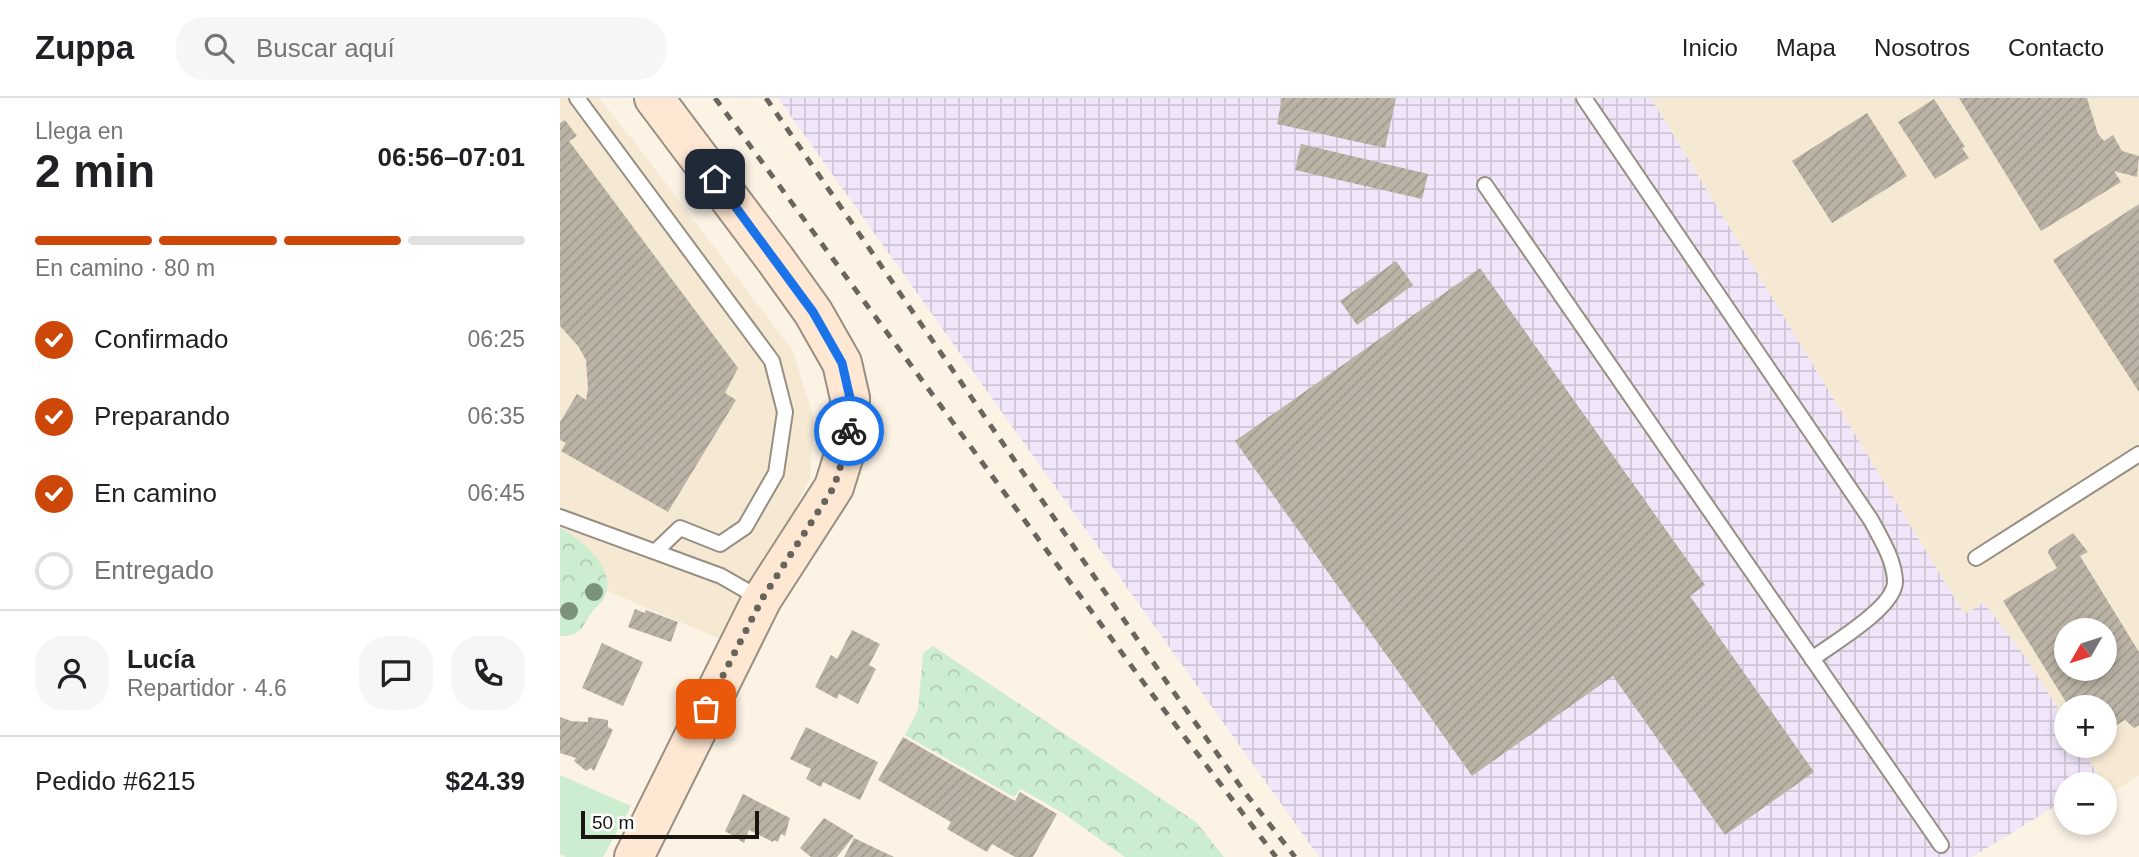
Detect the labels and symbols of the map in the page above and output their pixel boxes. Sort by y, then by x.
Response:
pin [685,149,745,209]
courier [814,396,884,466]
north arrow [2054,618,2118,681]
pin [676,679,736,739]
scale bar [581,808,760,840]

